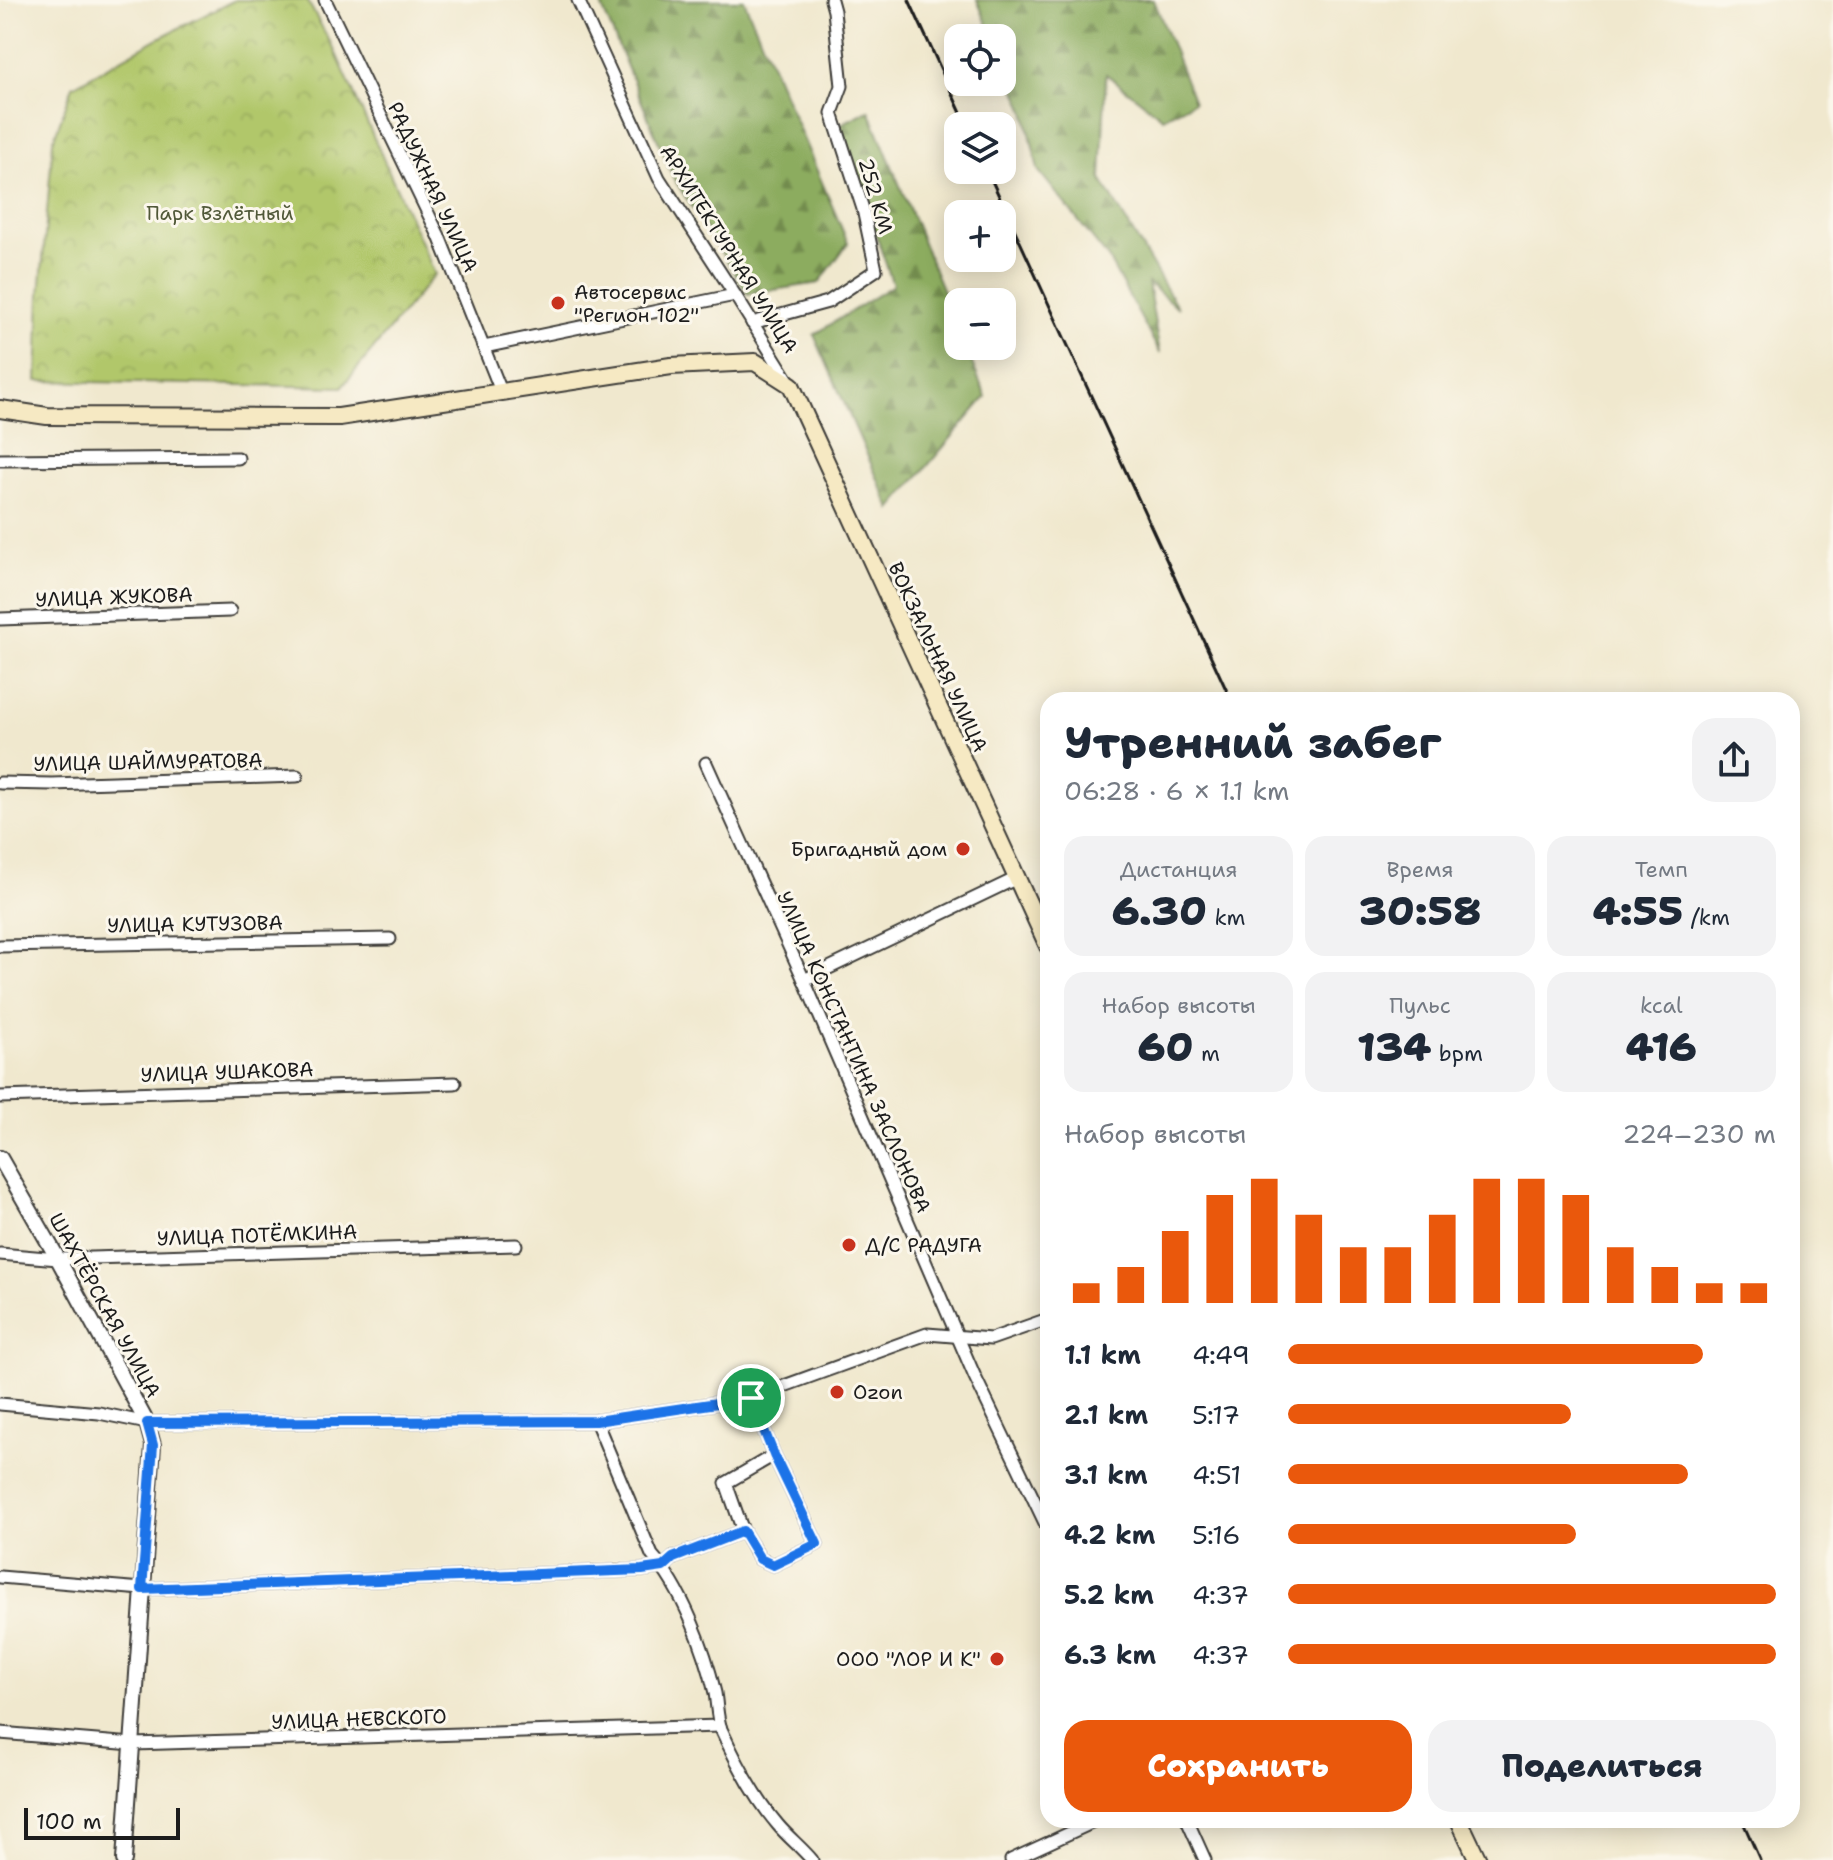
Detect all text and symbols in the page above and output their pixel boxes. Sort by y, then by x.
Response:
map controls [944,24,1016,360]
button: locate [944,24,1016,96]
street label: РАДУЖНАЯ УЛИЦА [382,98,484,276]
button: layers [944,112,1016,184]
street label: АРХИТЕКТУРНАЯ УЛИЦА [654,140,804,358]
street label: 252 КМ [853,155,899,237]
park label: Парк Взлётный [146,200,294,226]
button: + [944,200,1016,272]
place label: Автосервис "Регион 102" [574,279,699,328]
button: − [944,288,1016,360]
marker: Автосервис "Регион 102" [549,294,567,312]
street label: ВОКЗАЛЬНАЯ УЛИЦА [883,558,993,756]
street label: УЛИЦА ЖУКОВА [35,581,193,613]
text: Утренний забег [1064,713,1442,772]
button: share [1692,718,1776,802]
street label: УЛИЦА ШАЙМУРАТОВА [33,747,263,777]
text: 06:28 · 6 × 1.1 km [1064,773,1289,808]
place label: Бригадный дом [791,836,947,862]
marker: Бригадный дом [954,840,972,858]
text: Дистанция [1120,855,1238,884]
text: Время [1386,855,1454,884]
text: Темп [1635,855,1688,884]
text: 6.30 [1112,884,1207,938]
text: 30:58 [1359,884,1481,938]
text: 4:55 [1593,884,1683,938]
street label: УЛИЦА КОНСТАНТИНА ЗАСЛОНОВА [771,887,937,1217]
text: km [1207,903,1246,932]
text: /km [1683,903,1730,932]
street label: УЛИЦА КУТУЗОВА [107,909,283,939]
text: Набор высоты [1101,991,1256,1020]
text: Пульс [1389,991,1451,1020]
text: kcal [1640,991,1683,1020]
text: 60 [1137,1020,1193,1074]
text: 134 [1357,1020,1431,1074]
text: 416 [1626,1020,1697,1074]
text: m [1193,1039,1220,1068]
text: bpm [1431,1039,1483,1068]
street label: УЛИЦА УШАКОВА [140,1056,314,1088]
text: Набор высоты [1064,1116,1246,1151]
text: 224–230 m [1622,1116,1776,1151]
street label: ШАХТЁРСКАЯ УЛИЦА [43,1208,167,1402]
street label: УЛИЦА ПОТЁМКИНА [156,1219,358,1251]
place label: Д/С РАДУГА [865,1232,982,1258]
marker: Д/С РАДУГА [840,1236,858,1254]
text: 1.1 km [1064,1337,1141,1372]
text: 4:49 [1192,1337,1250,1372]
pin [717,1364,785,1432]
icon: arrive [729,1376,773,1420]
place label: Ozon [853,1379,903,1405]
marker: Ozon [828,1383,846,1401]
text: 2.1 km [1064,1397,1148,1432]
text: 5:17 [1192,1397,1240,1432]
text: 3.1 km [1064,1457,1148,1492]
text: 4:51 [1192,1457,1241,1492]
text: 4.2 km [1064,1517,1156,1552]
text: 5:16 [1192,1517,1240,1552]
text: 5.2 km [1064,1577,1154,1612]
text: 4:37 [1192,1577,1249,1612]
text: 6.3 km [1064,1637,1156,1672]
text: 4:37 [1192,1637,1249,1672]
place label: ООО "ЛОР И К" [836,1646,981,1672]
marker: ООО "ЛОР И К" [988,1650,1006,1668]
street label: УЛИЦА НЕВСКОГО [271,1703,447,1735]
button: Сохранить [1064,1720,1412,1812]
button: Поделиться [1428,1720,1776,1812]
scale bar [24,1804,180,1840]
text: 100 m [36,1807,102,1836]

